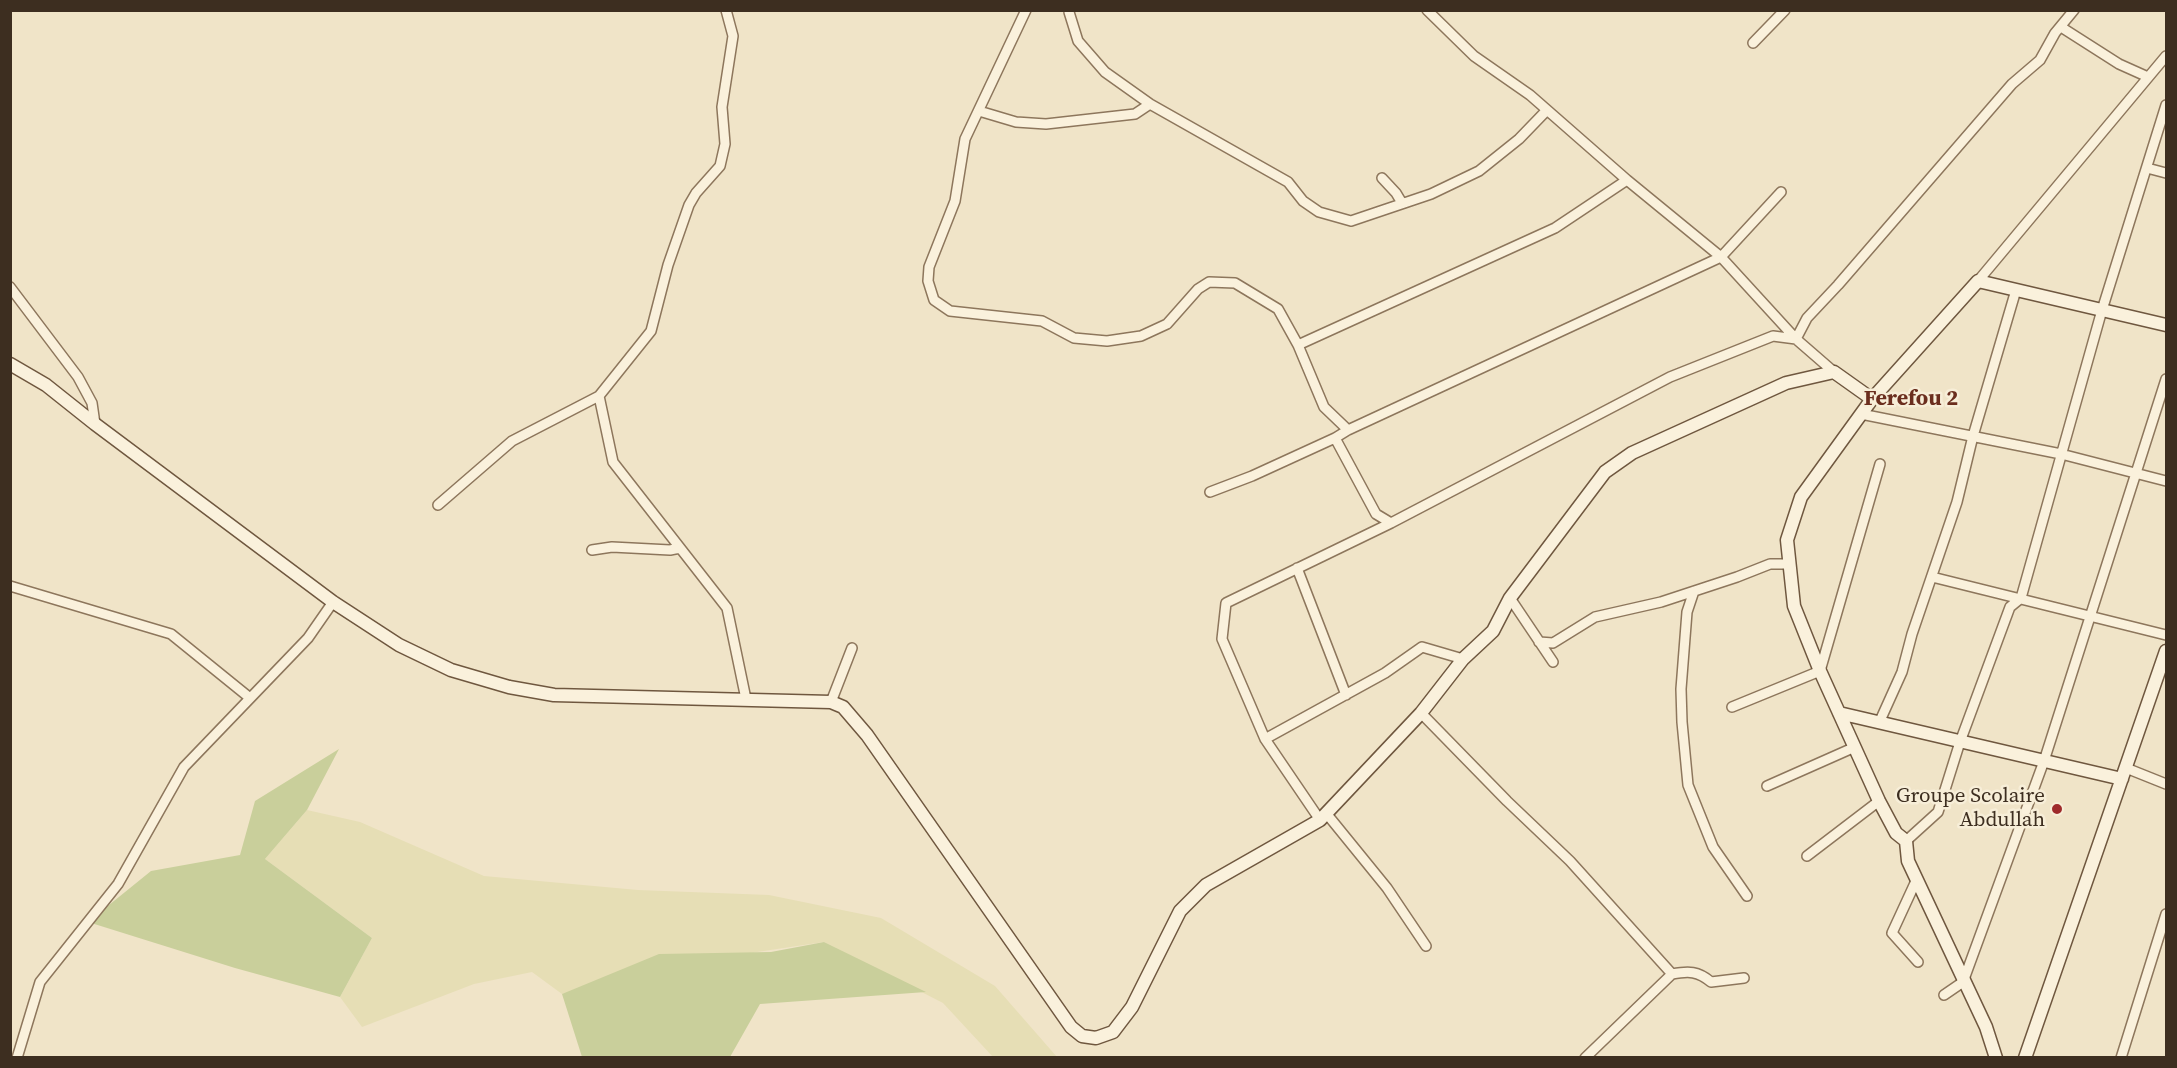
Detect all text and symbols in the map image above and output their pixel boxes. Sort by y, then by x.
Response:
district label: Ferefou 2 [1864,386,1958,412]
place label: Groupe Scolaire Abdullah [1896,784,2045,834]
marker: Groupe Scolaire Abdullah [2050,802,2064,816]

